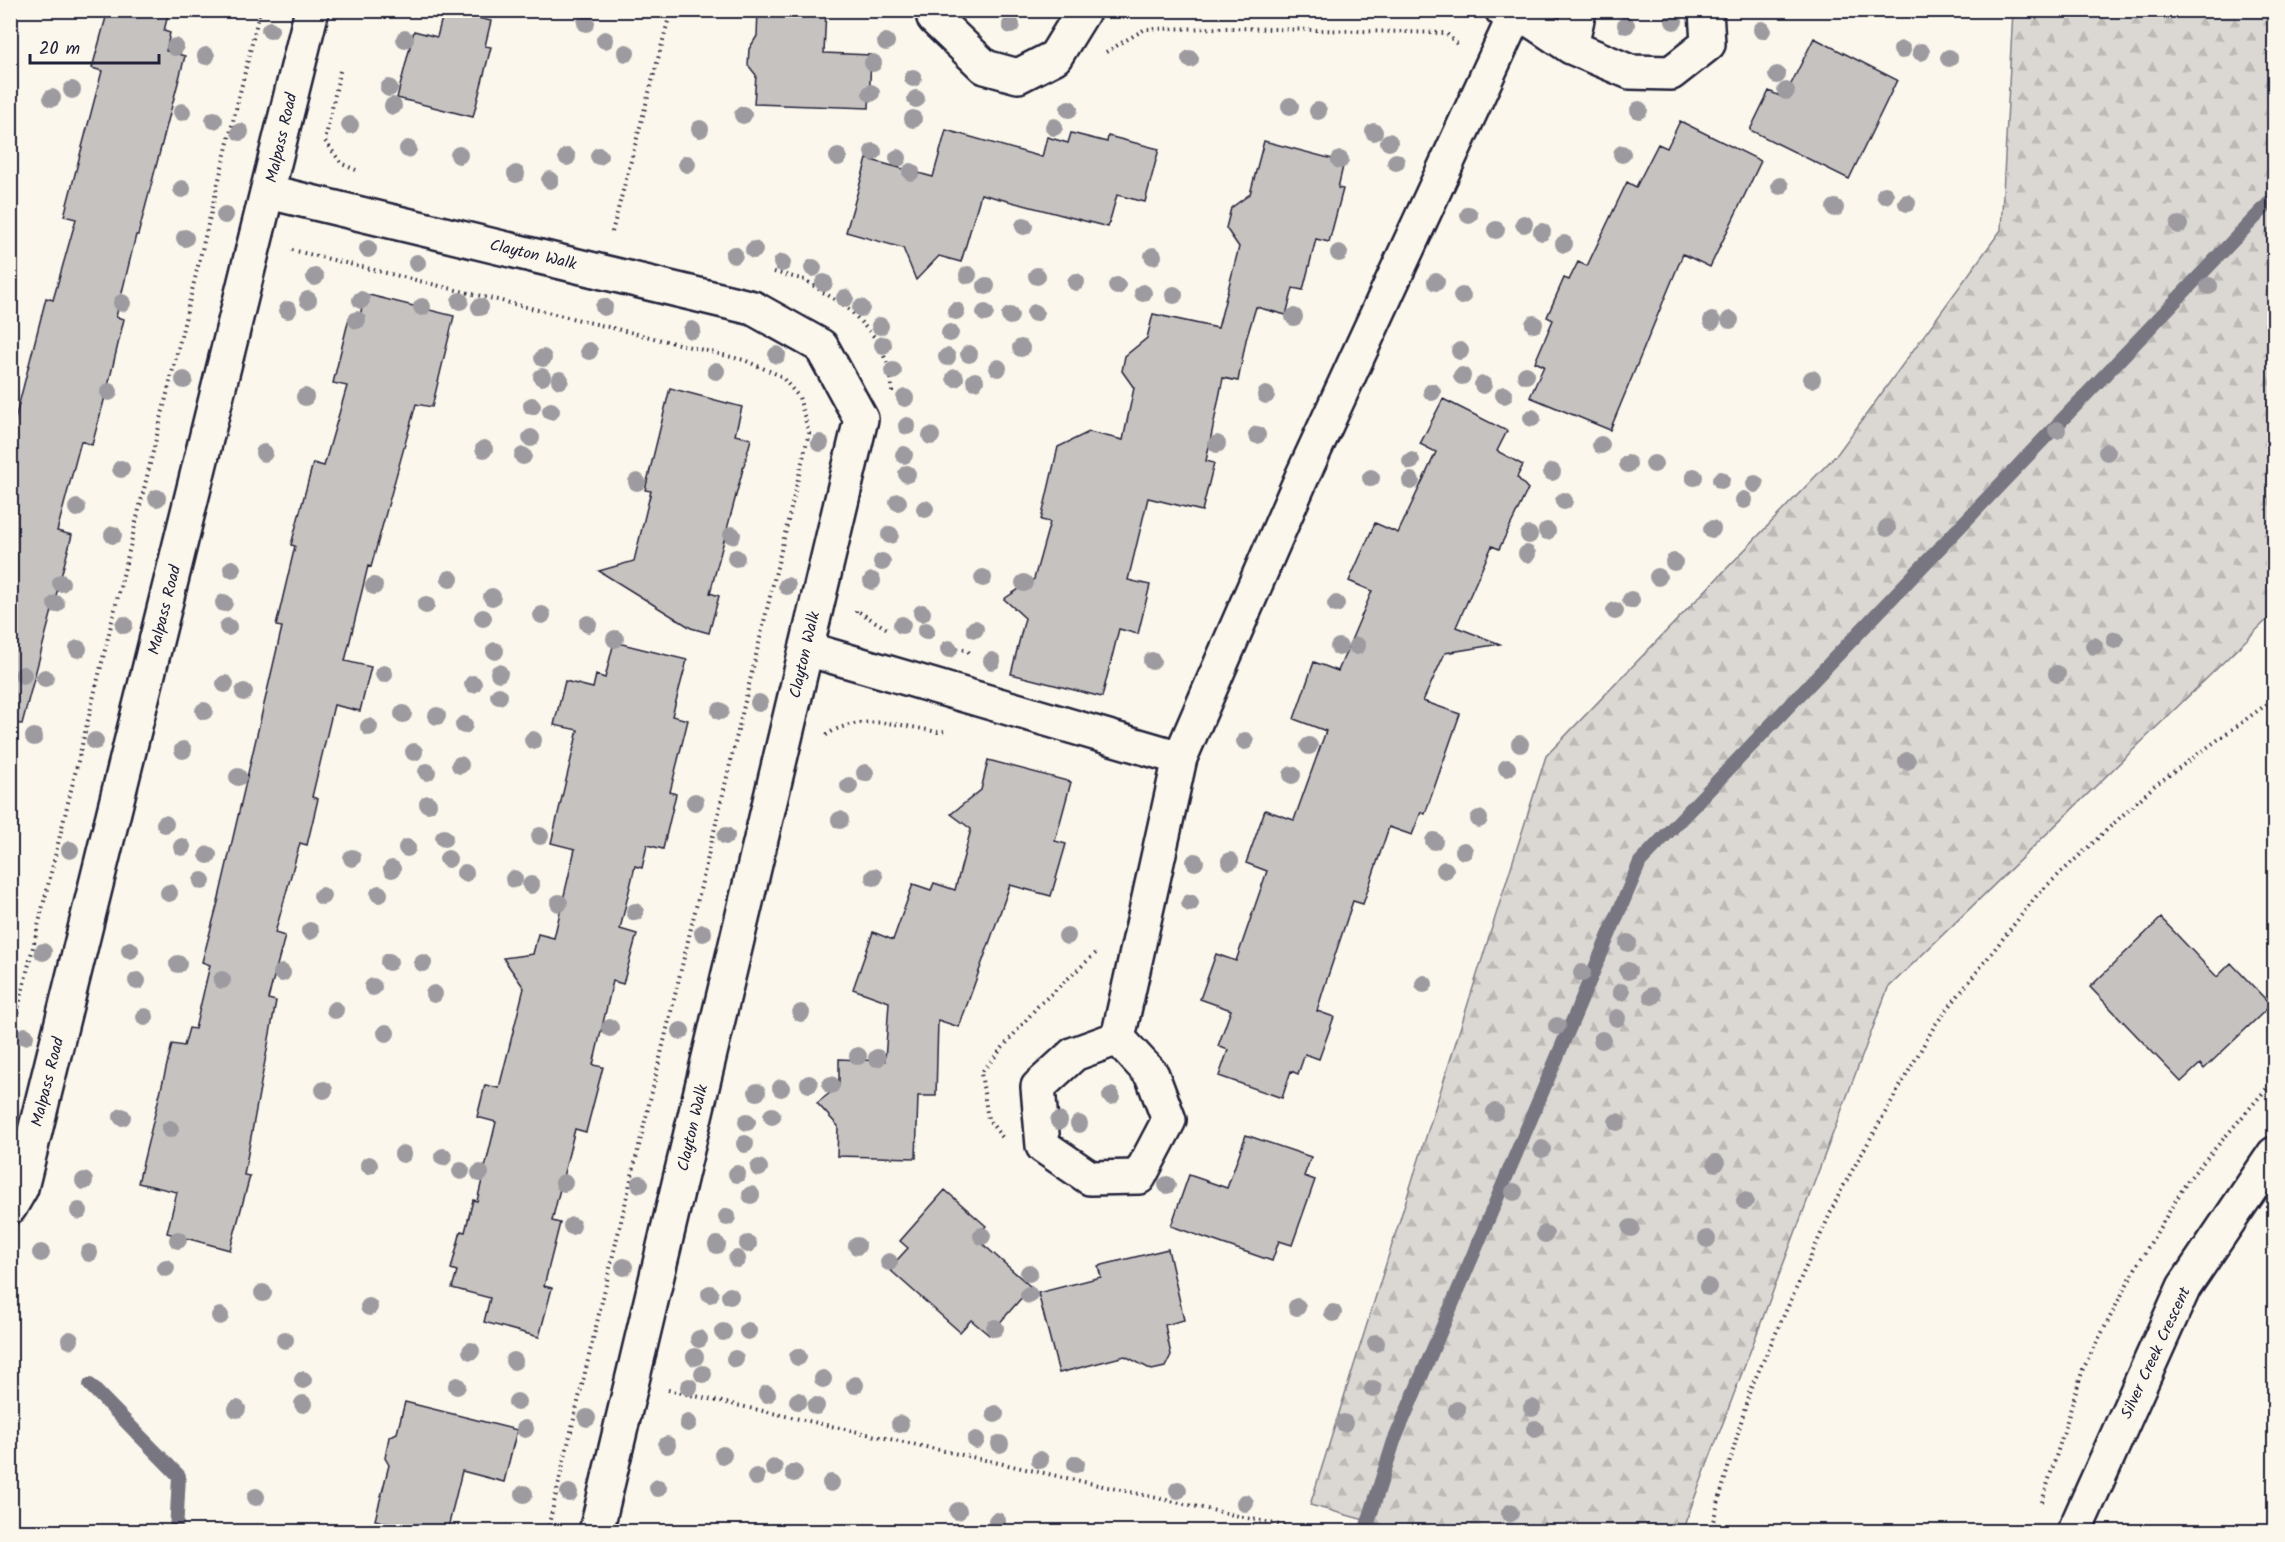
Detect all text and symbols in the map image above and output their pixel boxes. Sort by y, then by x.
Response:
scale bar [30,27,159,65]
text: 20 m [39,35,80,64]
street label: Malpass Road [260,90,305,185]
street label: Clayton Walk [487,233,579,277]
street label: Malpass Road [142,562,188,657]
street label: Clayton Walk [783,609,827,701]
street label: Malpass Road [25,1034,71,1129]
street label: Clayton Walk [671,1082,715,1174]
street label: Silver Creek Crescent [2114,1282,2198,1423]

